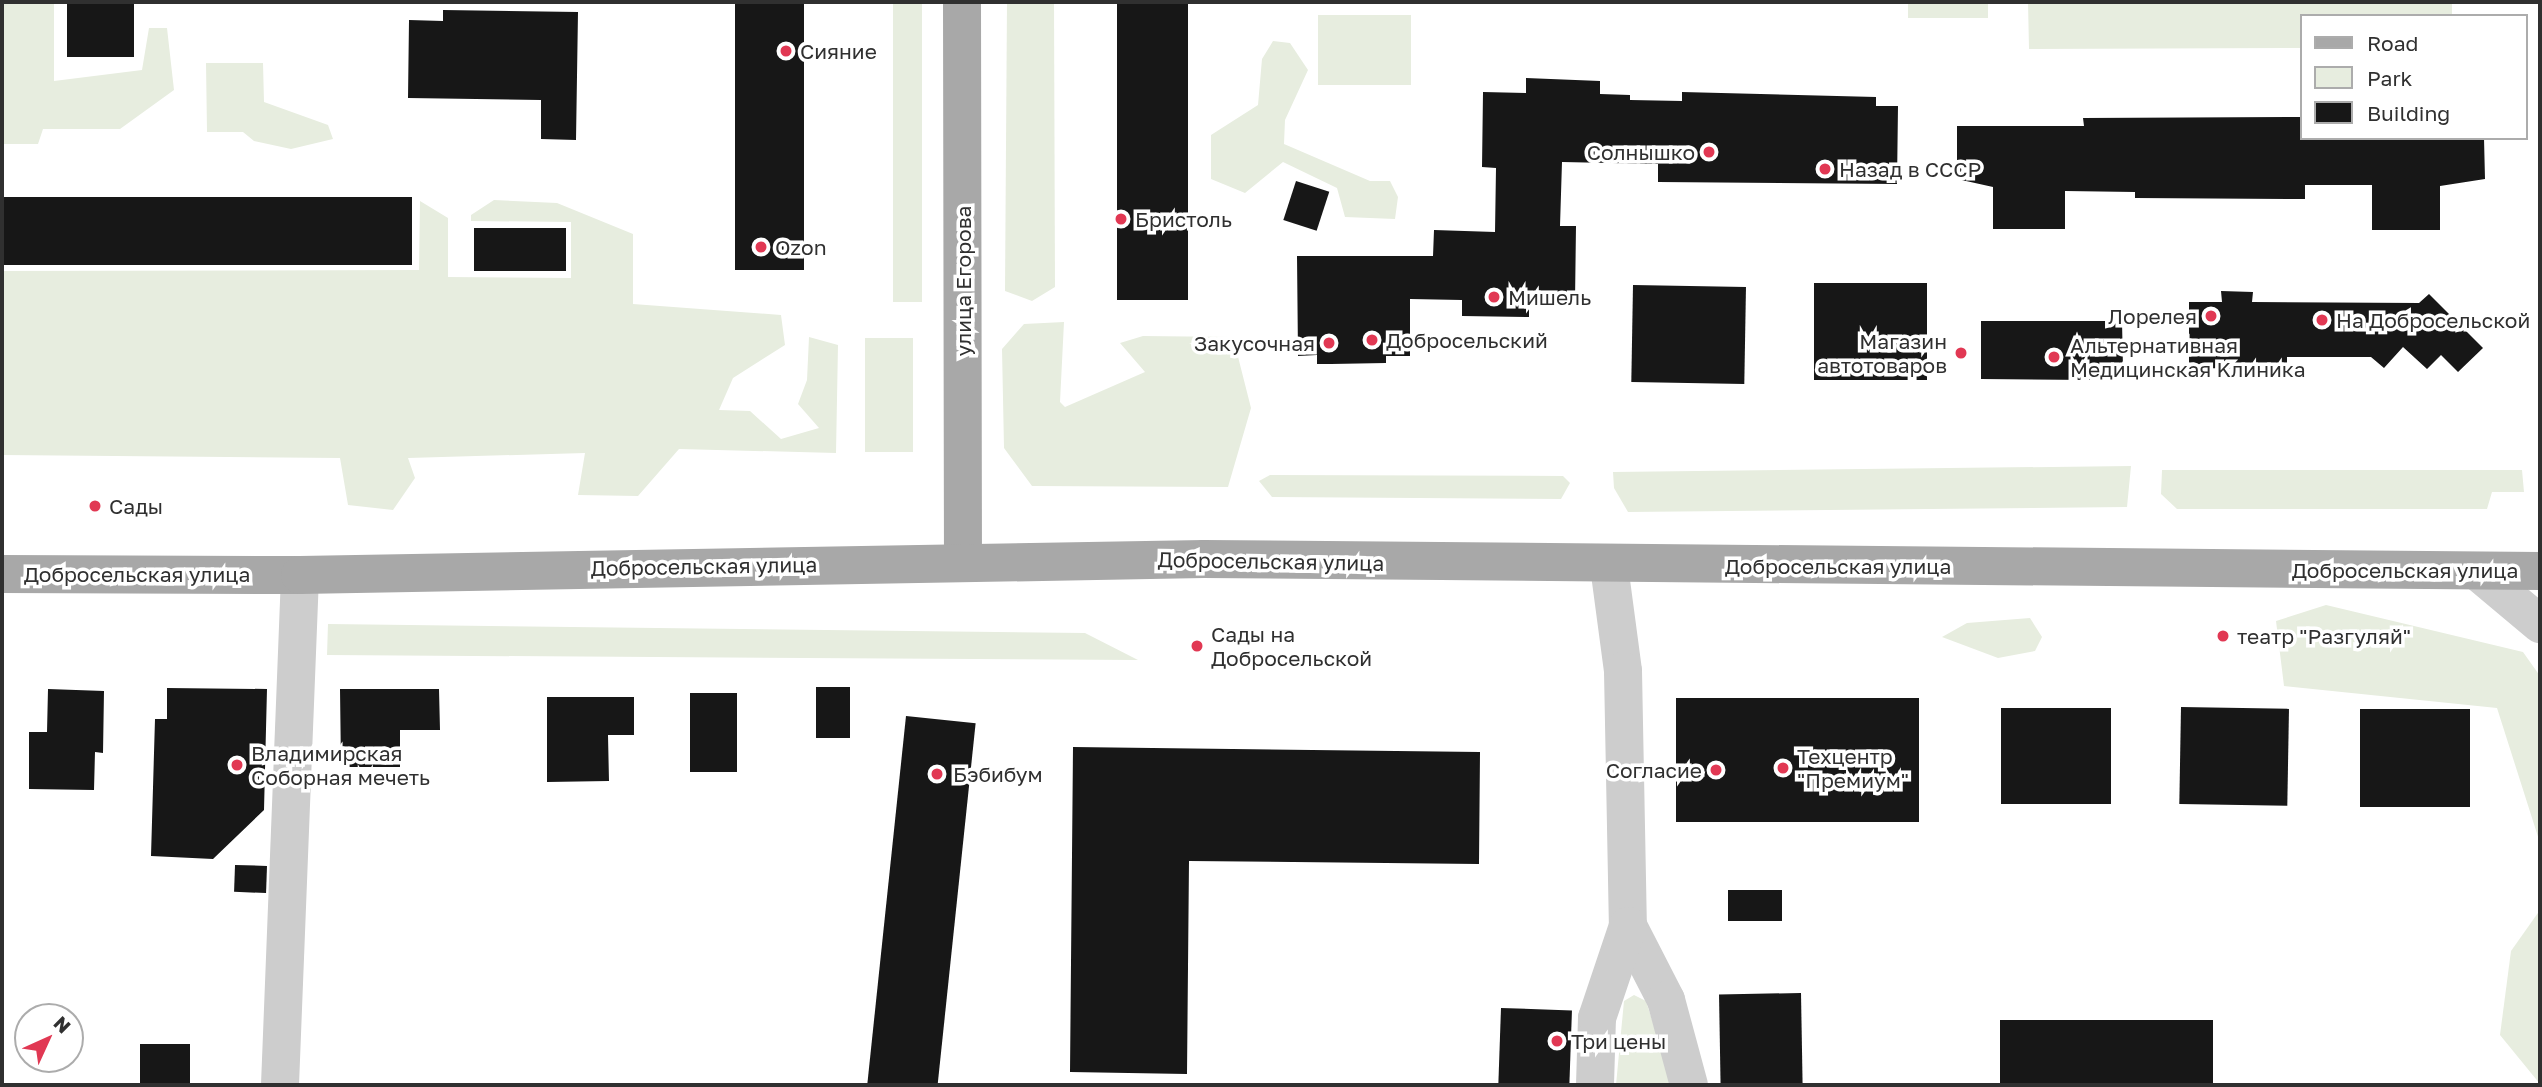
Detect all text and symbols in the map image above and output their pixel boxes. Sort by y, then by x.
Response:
legend [2300,14,2528,140]
text: Road [2367,30,2418,56]
place label: Сияние [800,38,877,64]
marker: Сияние [778,43,794,59]
text: Park [2367,65,2412,91]
text: Building [2367,100,2450,126]
place label: Солнышко [1587,139,1695,165]
marker: Солнышко [1701,144,1717,160]
place label: Назад в СССР [1839,156,1981,182]
marker: Назад в СССР [1817,161,1833,177]
street label: улица Егорова [950,206,976,356]
place label: Бристоль [1135,206,1232,232]
marker: Бристоль [1113,211,1129,227]
place label: Ozon [775,234,827,260]
marker: Ozon [753,239,769,255]
place label: Мишель [1508,284,1591,310]
marker: Мишель [1486,289,1502,305]
place label: Лорелея [2108,303,2197,329]
place label: На Добросельской [2336,307,2530,333]
marker: Лорелея [2203,308,2219,324]
marker: На Добросельской [2314,312,2330,328]
place label: Добросельский [1386,327,1548,353]
place label: Магазин автотоваров [1817,328,1947,378]
place label: Закусочная [1194,330,1315,356]
marker: Добросельский [1364,332,1380,348]
place label: Альтернативная Mедицинская Kлиника [2070,332,2306,382]
marker: Закусочная [1321,335,1337,351]
marker: Магазин автотоваров [1953,345,1969,361]
marker: Альтернативная Mедицинская Kлиника [2044,347,2064,367]
place label: Сады [109,493,163,519]
marker: Сады [87,498,103,514]
street label: Добросельская улица [1158,546,1384,576]
street label: Добросельская улица [591,551,817,581]
street label: Добросельская улица [1725,553,1951,579]
street label: Добросельская улица [2292,557,2518,583]
street label: Добросельская улица [24,561,250,587]
place label: Сады на Добросельской [1211,621,1372,671]
place label: театр "Разгуляй" [2237,623,2411,649]
marker: театр "Разгуляй" [2215,628,2231,644]
marker: Сады на Добросельской [1189,638,1205,654]
place label: Владимирская Соборная мечеть [251,740,430,790]
place label: Техцентр "Премиум" [1797,743,1909,793]
marker: Владимирская Соборная мечеть [229,757,245,773]
place label: Согласие [1606,757,1702,783]
marker: Техцентр "Премиум" [1775,760,1791,776]
place label: Бэбибум [953,761,1043,787]
marker: Согласие [1708,762,1724,778]
marker: Бэбибум [927,764,947,784]
north arrow [14,1003,84,1073]
text: N [50,1011,76,1037]
place label: Три цены [1571,1028,1666,1054]
marker: Три цены [1549,1033,1565,1049]

